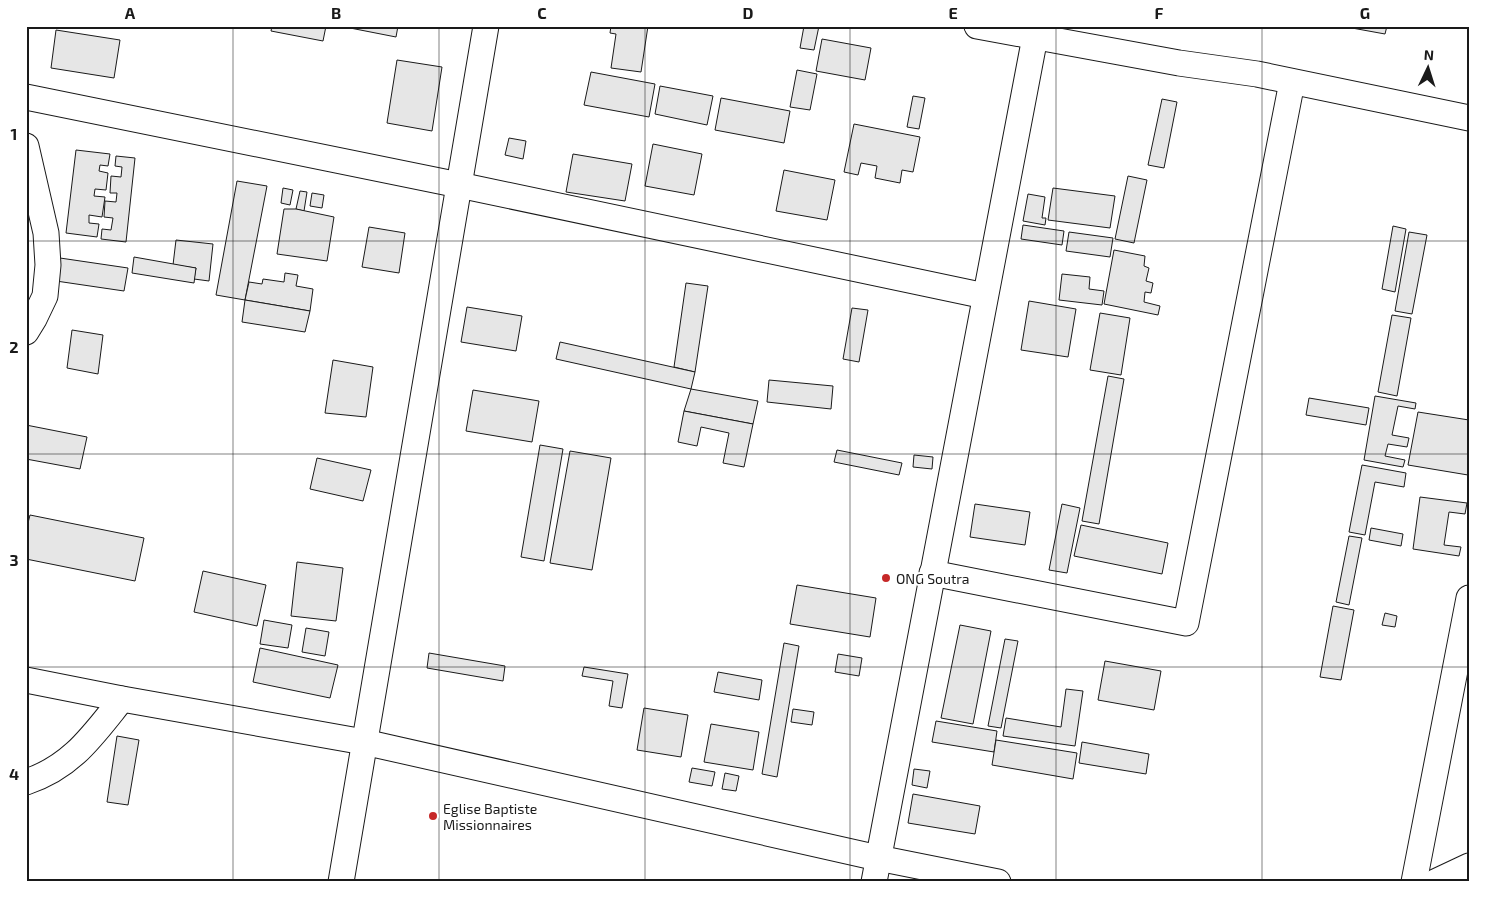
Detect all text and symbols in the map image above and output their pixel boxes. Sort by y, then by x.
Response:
text: A [125,3,136,22]
text: B [331,3,341,22]
text: C [537,3,547,22]
text: D [743,3,754,22]
text: E [948,3,958,22]
text: F [1155,3,1164,22]
text: G [1360,3,1370,22]
north arrow [1402,42,1452,92]
text: N [1423,46,1435,63]
text: 1 [11,124,17,143]
text: 2 [9,337,19,356]
text: 3 [9,550,19,569]
place label: ONG Soutra [896,570,970,587]
marker: ONG Soutra [880,572,892,584]
text: 4 [9,764,19,783]
place label: Eglise Baptiste Missionnaires [443,800,537,833]
marker: Eglise Baptiste Missionnaires [427,810,439,822]

